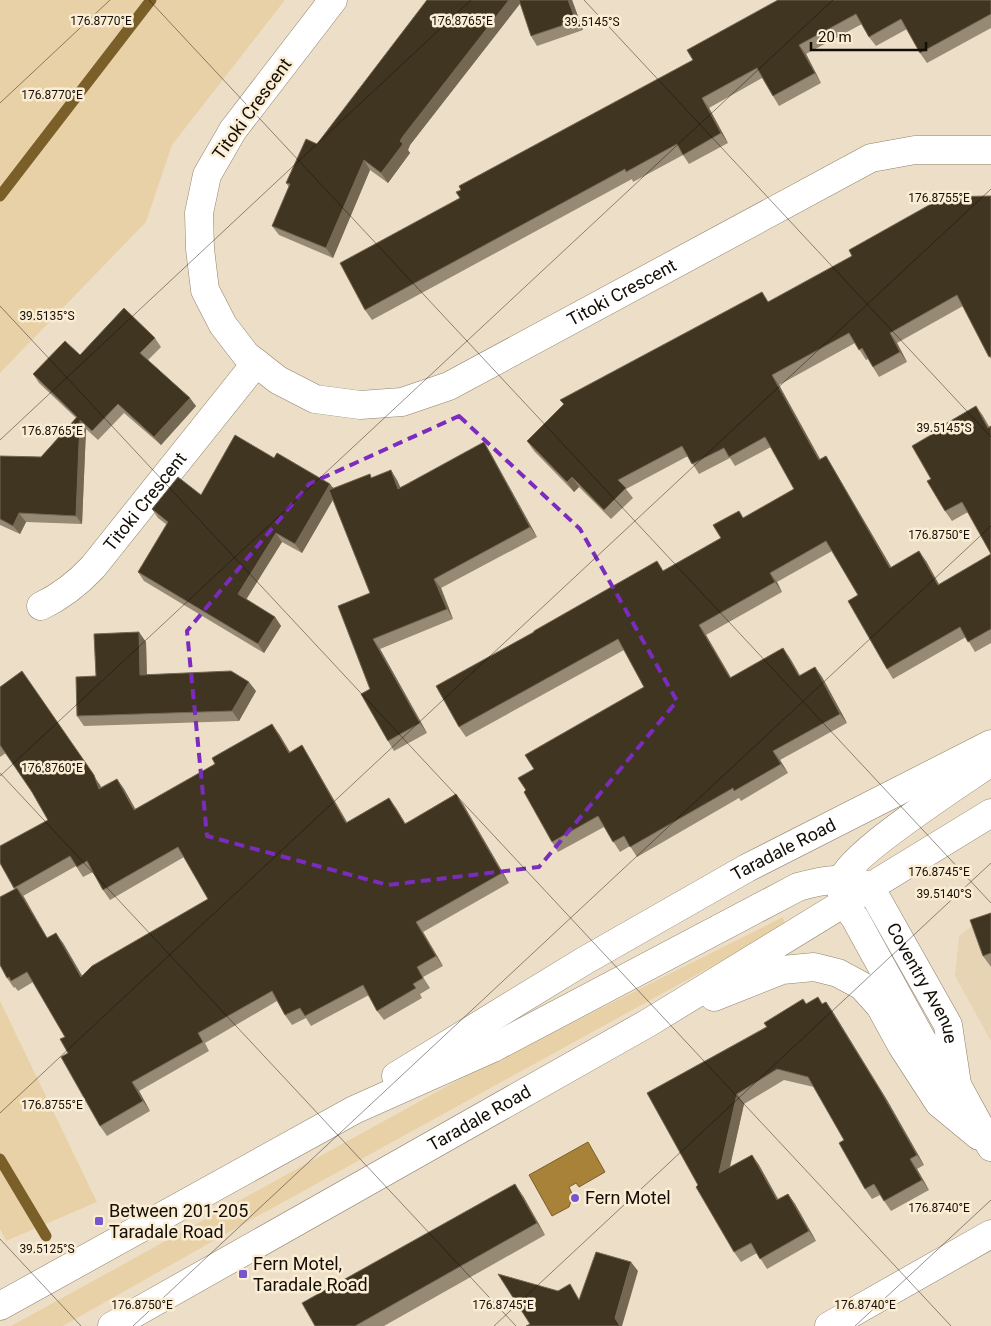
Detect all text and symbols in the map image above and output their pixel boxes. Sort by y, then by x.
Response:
text: 176.8770°E [70,14,132,28]
text: 176.8765°E [431,14,493,28]
text: 39.5145°S [564,15,620,29]
scale bar [811,20,926,52]
text: 20 m [818,28,852,46]
street label: Titoki Crescent [208,54,296,164]
text: 176.8770°E [21,88,83,102]
text: 176.8755°E [908,191,970,205]
street label: Titoki Crescent [564,254,680,330]
text: 39.5135°S [19,309,75,323]
text: 39.5145°S [916,421,972,435]
text: 176.8765°E [21,424,83,438]
street label: Titoki Crescent [99,448,191,555]
text: 176.8750°E [908,528,970,542]
text: 176.8760°E [21,761,83,775]
street label: Taradale Road [727,814,839,885]
text: 176.8745°E [908,865,970,879]
text: 39.5140°S [916,887,972,901]
street label: Coventry Avenue [882,919,962,1045]
street label: Taradale Road [424,1081,534,1155]
text: 176.8755°E [21,1098,83,1112]
place label: Fern Motel [585,1187,671,1208]
marker: Fern Motel [569,1192,581,1204]
place label: Between 201-205 Taradale Road [109,1200,248,1242]
text: 176.8740°E [908,1201,970,1215]
marker: Between 201-205 Taradale Road [93,1215,105,1227]
text: 39.5125°S [19,1242,75,1256]
place label: Fern Motel, Taradale Road [253,1253,368,1295]
marker: Fern Motel, Taradale Road [237,1268,249,1280]
text: 176.8750°E [111,1298,173,1312]
text: 176.8745°E [472,1298,534,1312]
text: 176.8740°E [834,1298,896,1312]

